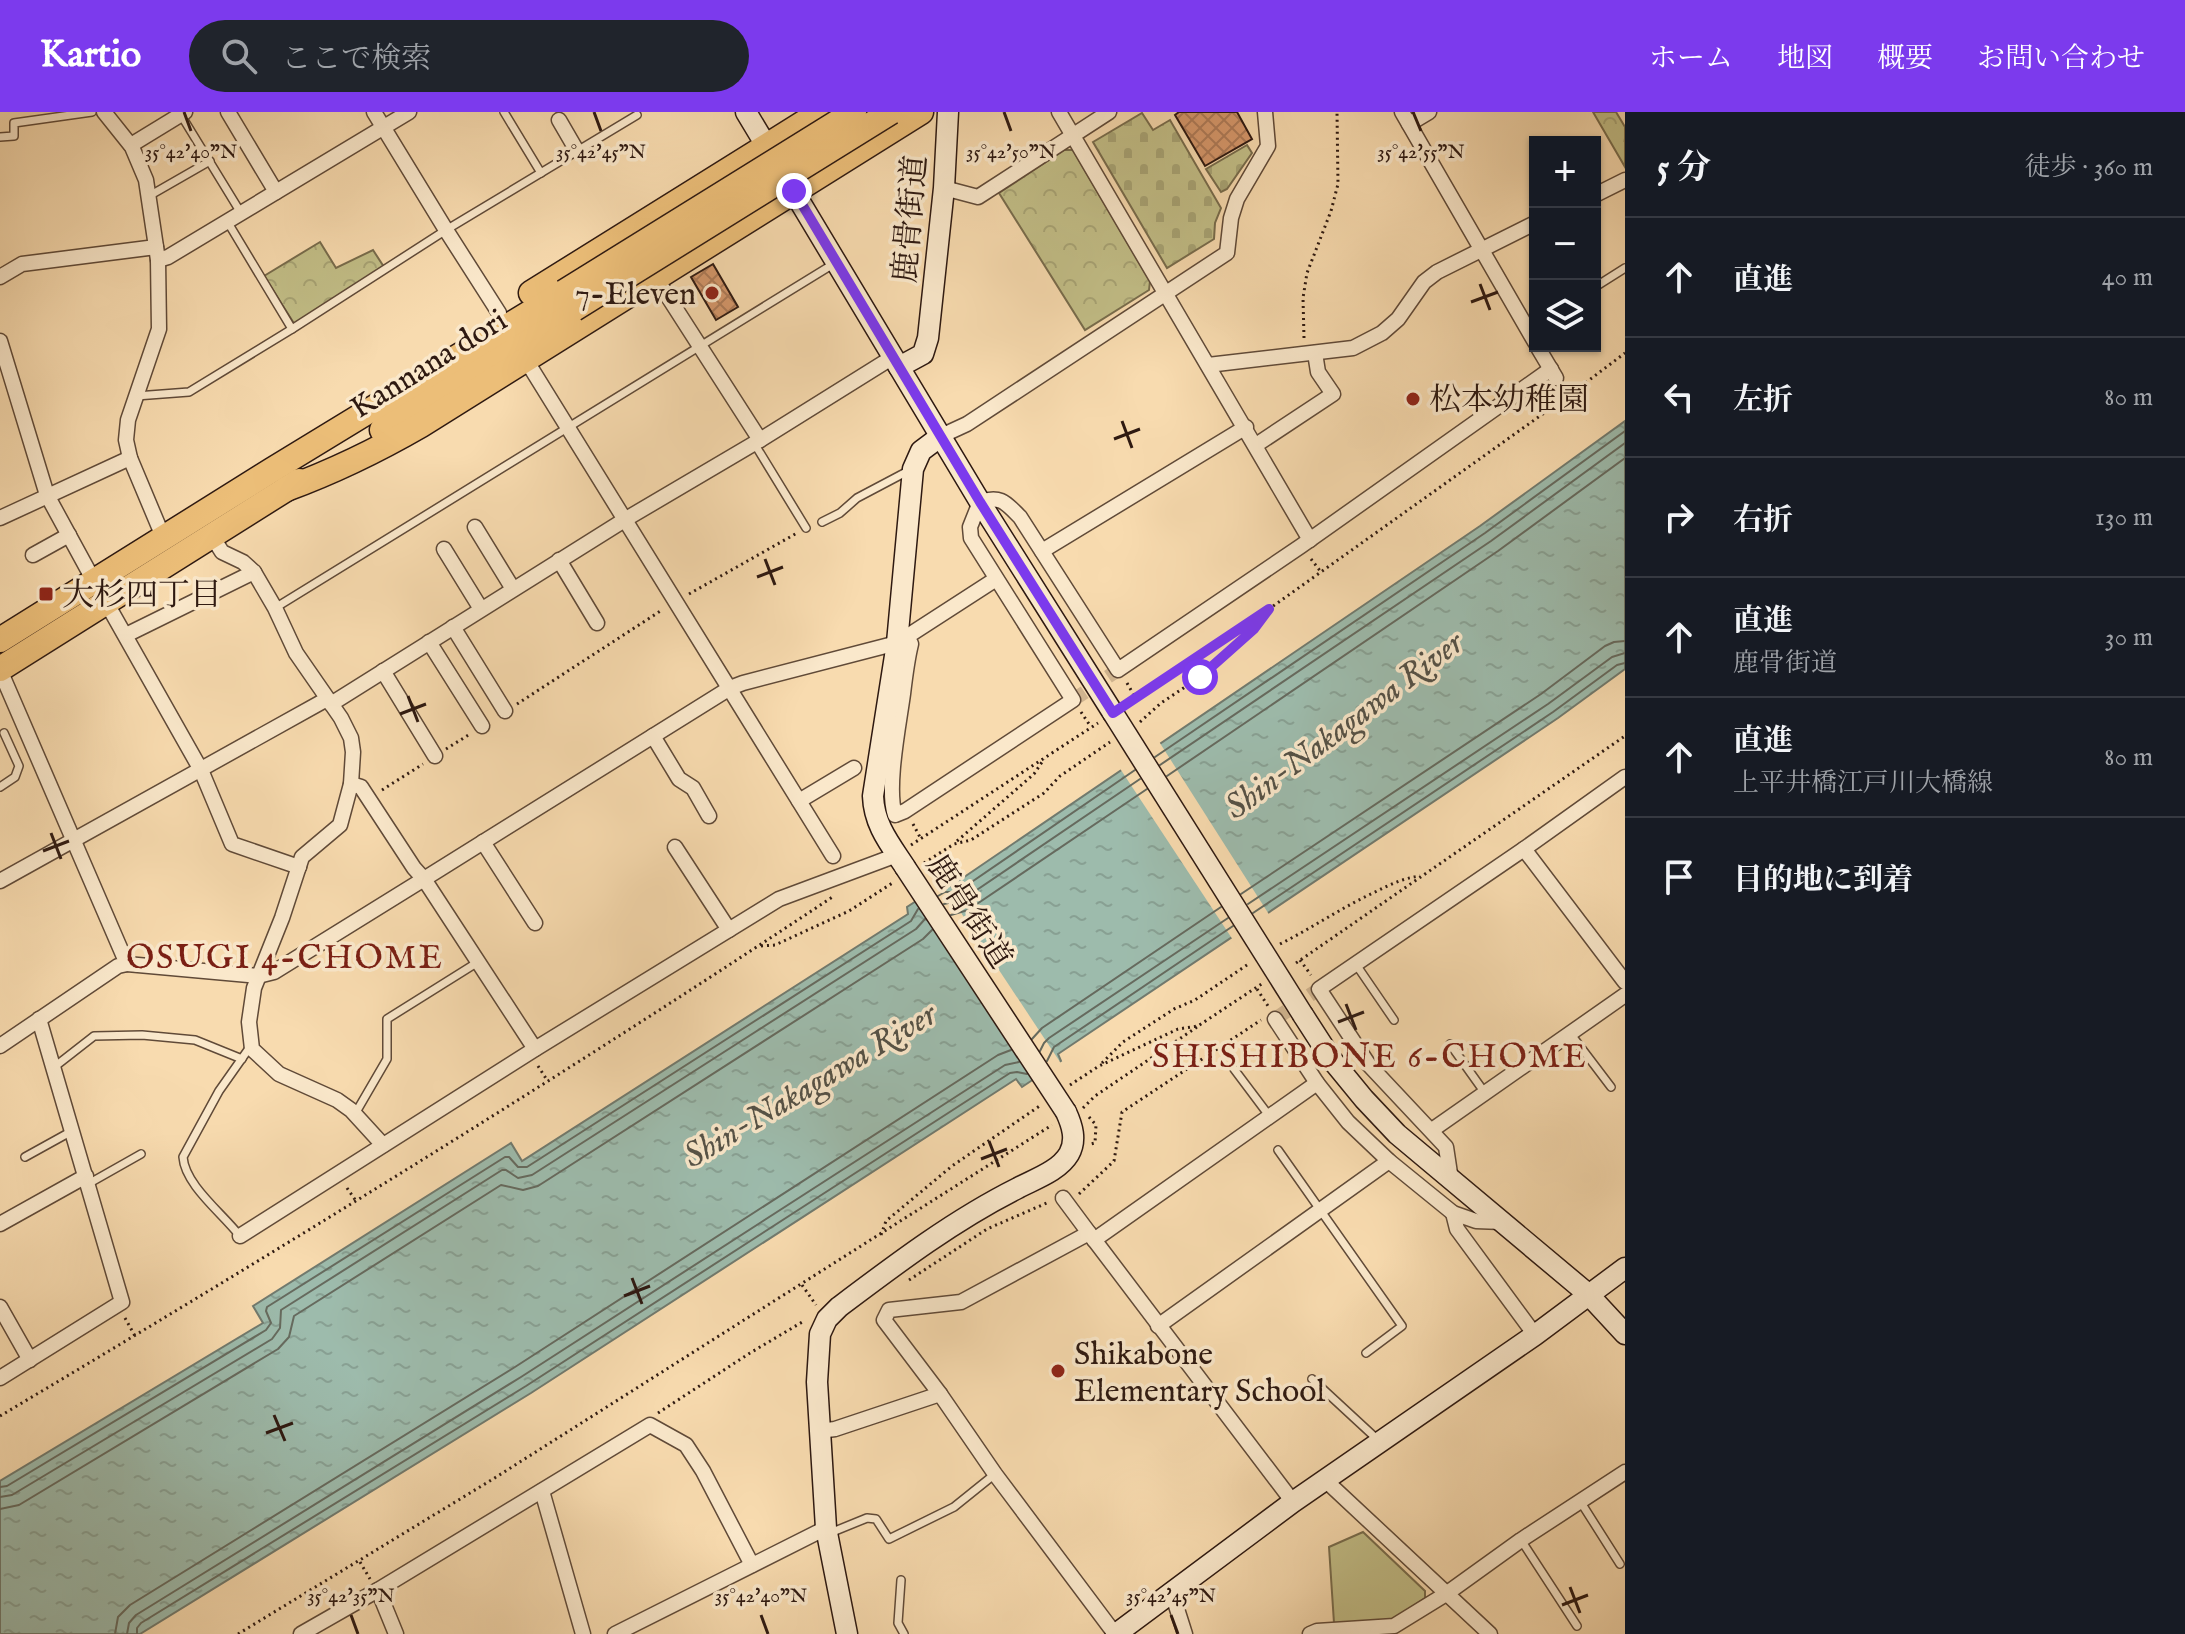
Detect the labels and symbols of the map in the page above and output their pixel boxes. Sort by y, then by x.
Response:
text: 35°42'40"N [145,140,237,165]
text: 35°42'45"N [556,140,646,165]
text: 35°42'50"N [966,140,1056,165]
text: 35°42'55"N [1377,140,1465,165]
street label: 鹿骨街道 [885,154,937,285]
route end [776,173,812,209]
place label: 7-Eleven [575,275,696,316]
marker: 7-Eleven [703,284,721,302]
street label: Kannana dori [343,301,515,429]
place label: 松本幼稚園 [1429,381,1589,422]
marker: 松本幼稚園 [1404,390,1422,408]
place label: 大杉四丁目 [62,576,222,617]
marker: 大杉四丁目 [37,585,55,603]
water label: Shin-Nakagawa River [1217,621,1474,830]
route start [1182,659,1218,695]
street label: 鹿骨街道 [916,848,1020,977]
district label: OSUGI 4-CHOME [126,937,444,980]
water label: Shin-Nakagawa River [676,993,946,1179]
district label: SHISHIBONE 6-CHOME [1152,1036,1588,1079]
place label: Shikabone Elementary School [1074,1335,1325,1413]
marker: Shikabone Elementary School [1049,1362,1067,1380]
text: 35°42'35"N [307,1584,395,1609]
text: 35°42'40"N [715,1584,807,1609]
text: 35°42'45"N [1126,1584,1216,1609]

